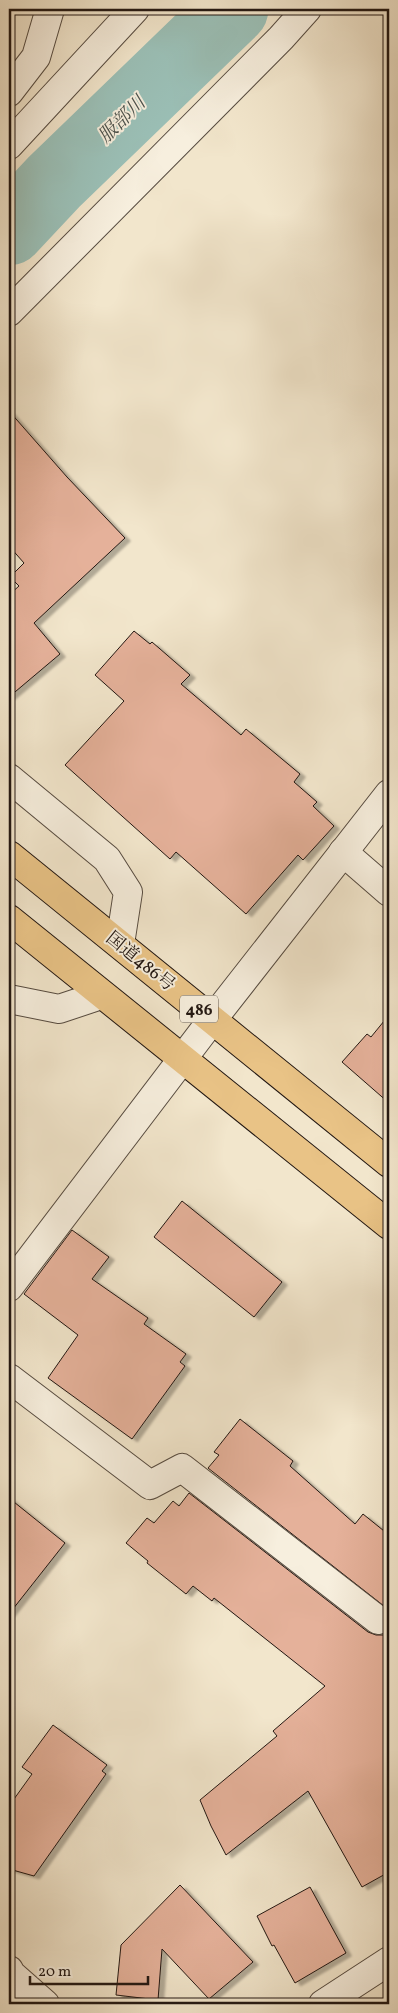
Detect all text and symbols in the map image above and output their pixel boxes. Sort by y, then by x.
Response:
water label: 服部川 [93,90,153,150]
street label: 国道486号 [100,926,180,998]
road number: 486 [180,996,218,1022]
scale bar [30,1953,148,1985]
text: 20 m [38,1962,71,1983]

